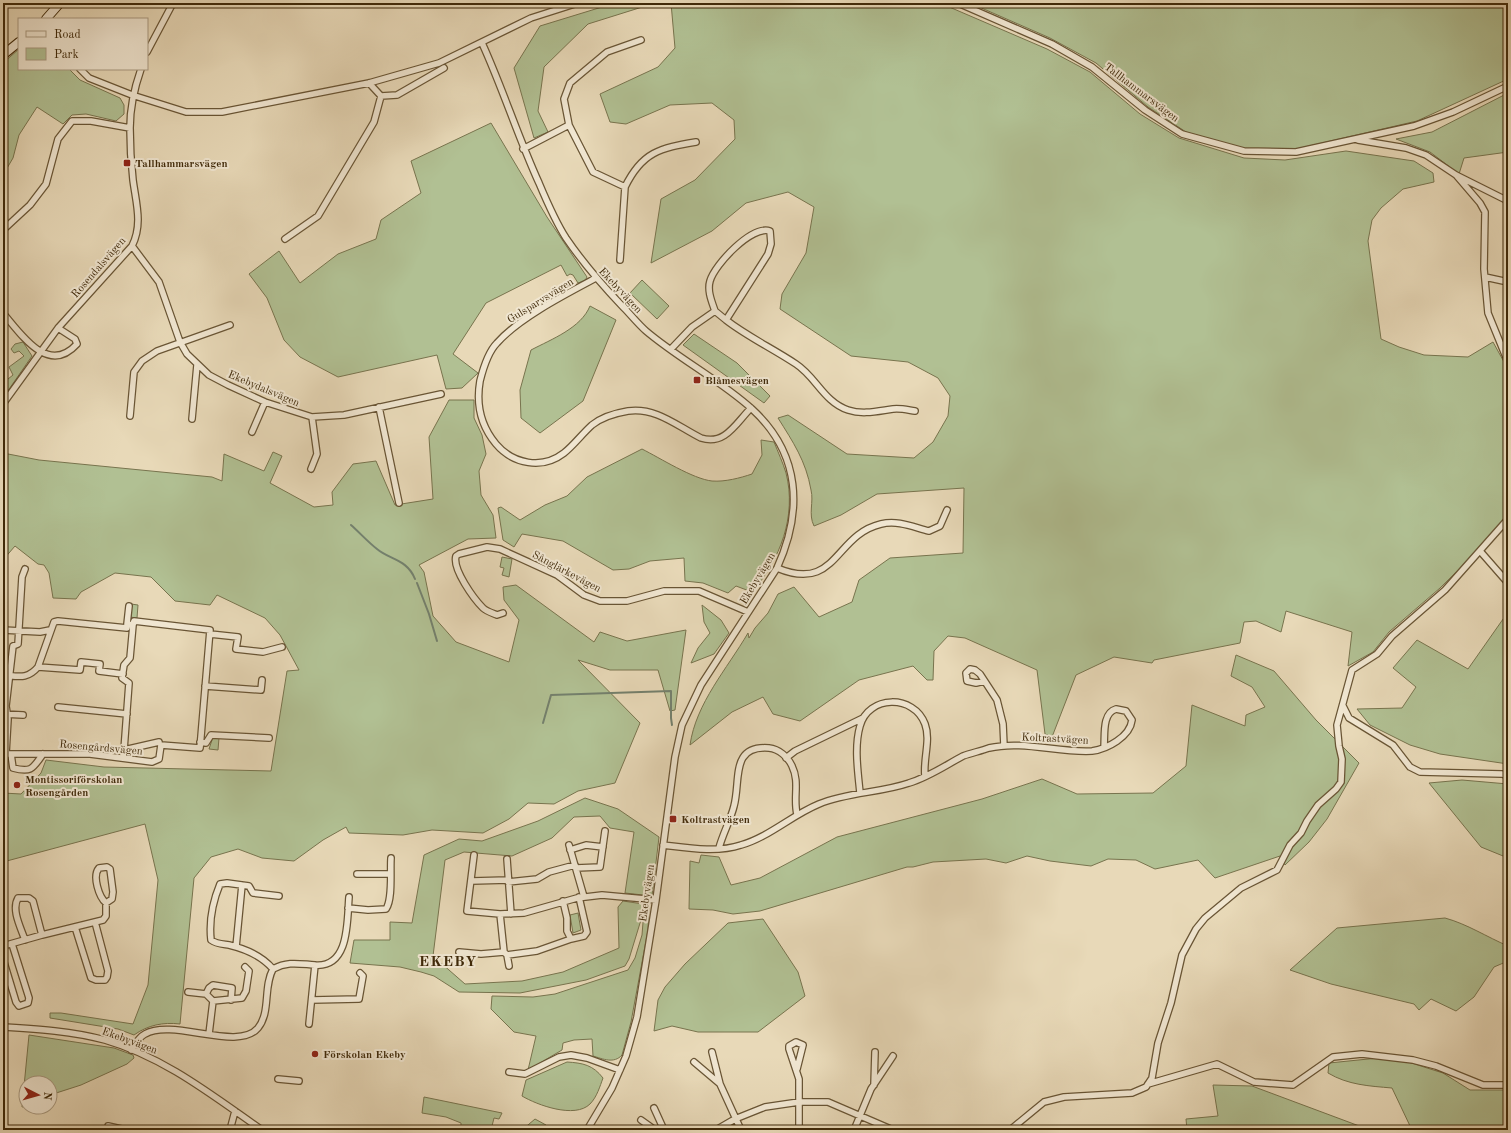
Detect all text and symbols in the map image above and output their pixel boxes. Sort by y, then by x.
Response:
legend [18,18,148,70]
text: Road [54,29,81,41]
text: Park [54,49,79,61]
street label: Tallhammarsvägen [1102,62,1181,125]
marker: Tallhammarsvägen [122,158,132,168]
place label: Tallhammarsvägen [135,159,228,170]
street label: Rosendalsvägen [70,236,128,300]
street label: Ekebyvägen [596,266,644,316]
street label: Gulsparvsvägen [506,276,576,326]
street label: Ekebydalsvägen [226,369,301,409]
marker: Blåmesvägen [692,375,702,385]
place label: Blåmesvägen [705,376,769,387]
street label: Sånglärkevägen [530,550,602,595]
street label: Ekebyvägen [739,551,778,606]
street label: Koltrastvägen [1021,732,1089,747]
street label: Rosengårdsvägen [59,739,143,758]
place label: Montissoriförskolan Rosengården [25,775,122,799]
marker: Montissoriförskolan Rosengården [12,780,22,790]
marker: Koltrastvägen [668,814,678,824]
place label: Koltrastvägen [681,815,750,826]
street label: Ekebyvägen [638,864,657,923]
district label: EKEBY [419,955,477,970]
street label: Ekebyvägen [100,1026,159,1057]
marker: Förskolan Ekeby [310,1049,320,1059]
place label: Förskolan Ekeby [323,1050,406,1061]
north arrow [18,1075,58,1115]
text: N [40,1091,52,1101]

